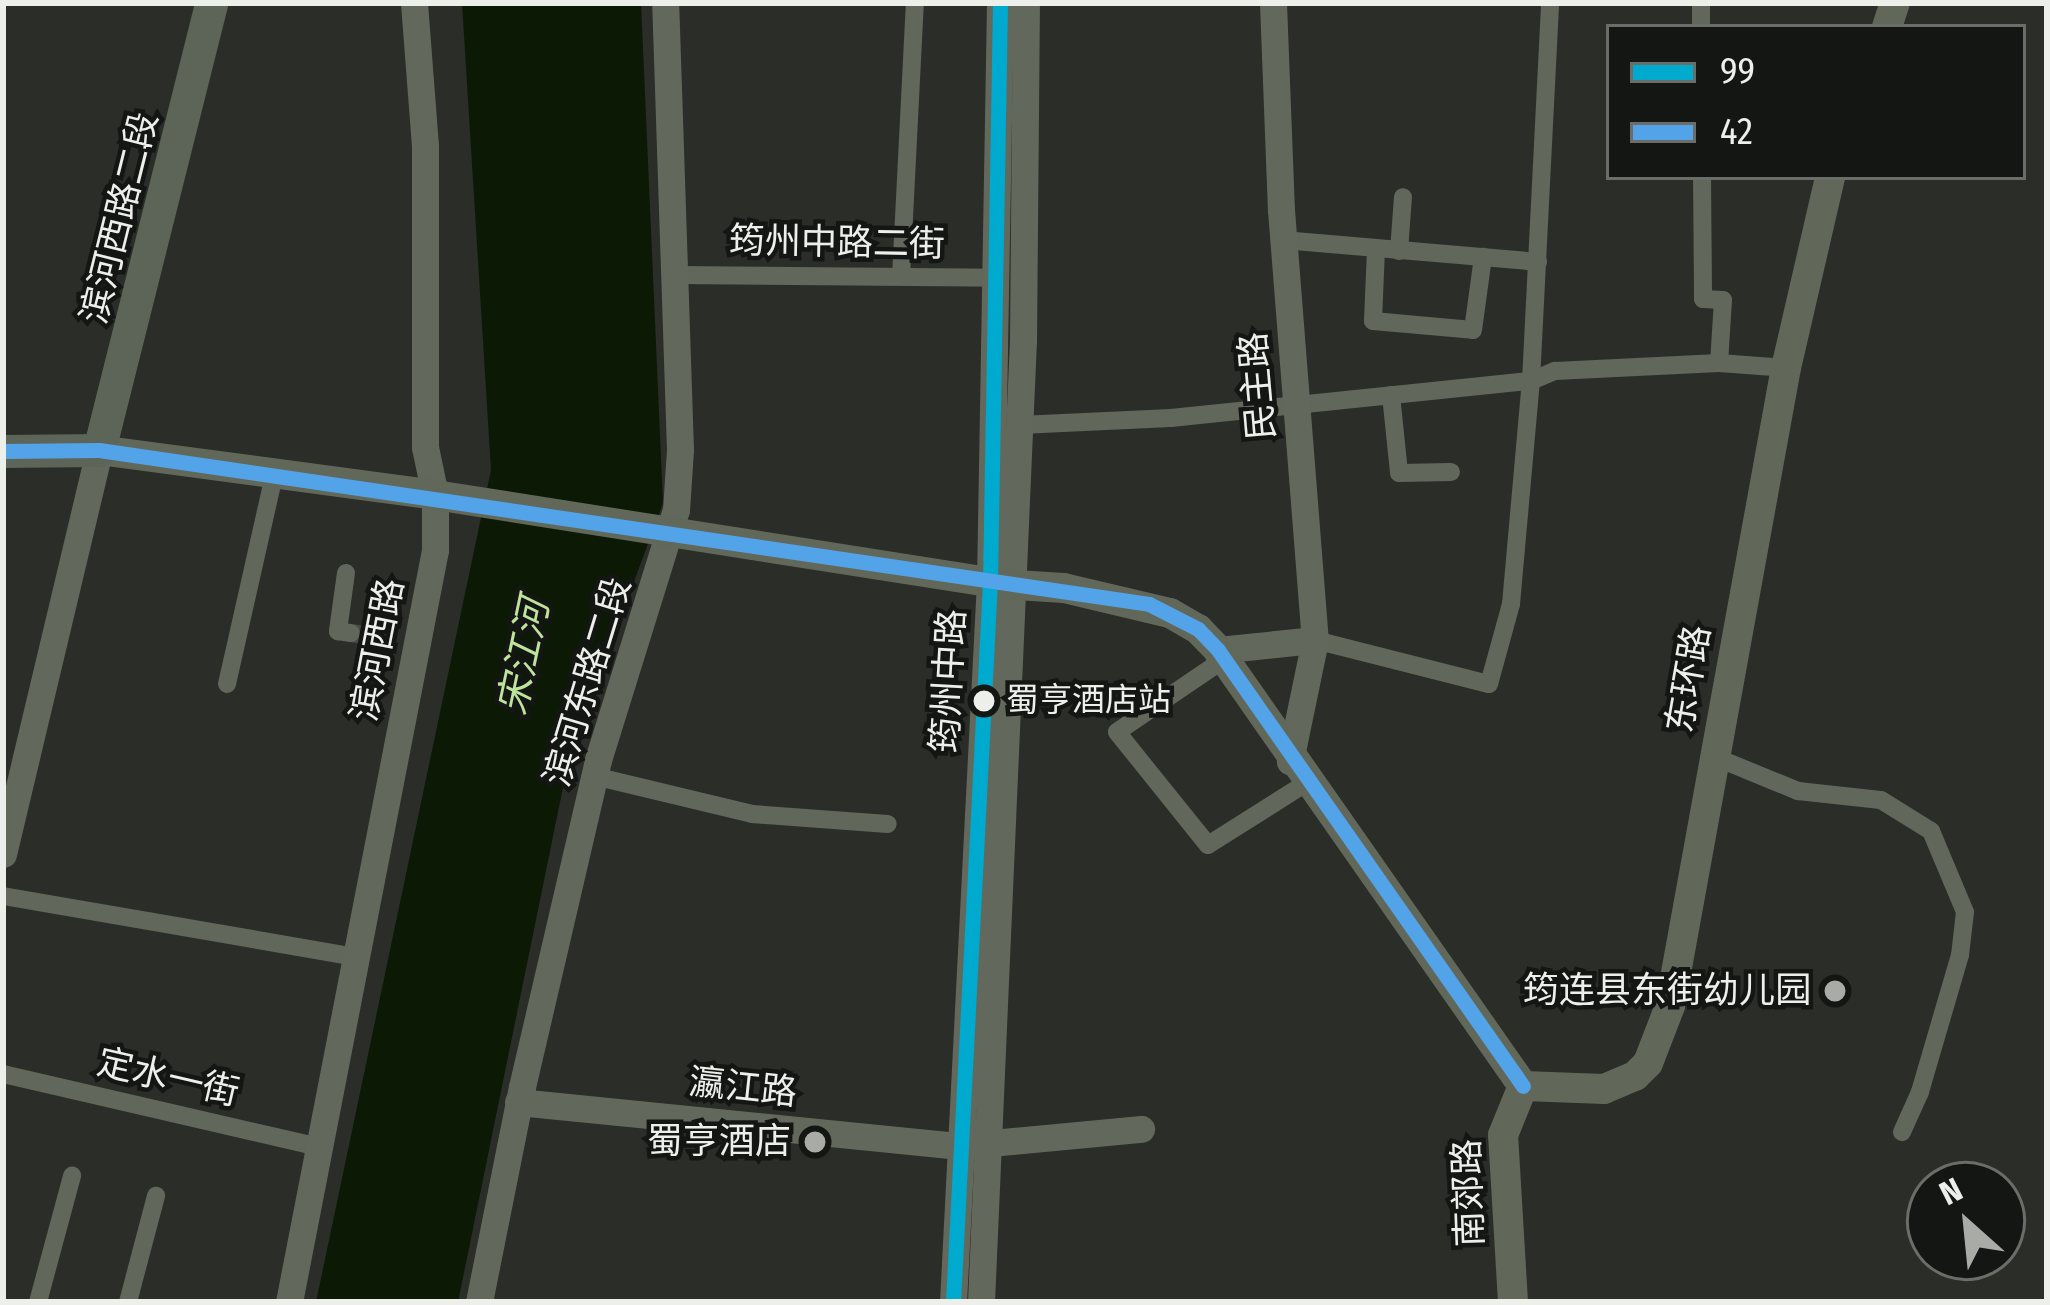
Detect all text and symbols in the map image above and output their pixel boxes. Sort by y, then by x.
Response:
legend [1606,24,2026,180]
text: 99 [1720,50,1755,94]
street label: 滨河西路二段 [73,108,167,328]
text: 42 [1720,110,1753,154]
street label: 筠州中路二街 [729,220,945,266]
street label: 民主路 [1232,330,1284,442]
street label: 滨河东路二段 [536,572,640,792]
street label: 滨河西路 [343,575,413,725]
water label: 宋江河 [489,595,559,719]
street label: 筠州中路 [924,608,974,754]
street label: 东环路 [1658,622,1720,736]
place label: 蜀亨酒店站 [1006,681,1171,721]
marker: 蜀亨酒店站 [973,690,995,712]
place label: 筠连县东街幼儿园 [1523,969,1811,1013]
marker: 筠连县东街幼儿园 [1822,978,1848,1004]
street label: 定水一街 [93,1041,243,1115]
street label: 瀛江路 [687,1061,799,1115]
place label: 蜀亨酒店 [647,1120,791,1164]
marker: 蜀亨酒店 [802,1129,828,1155]
street label: 南郊路 [1446,1138,1492,1248]
north arrow [1906,1161,2026,1281]
text: N [1933,1169,1969,1214]

